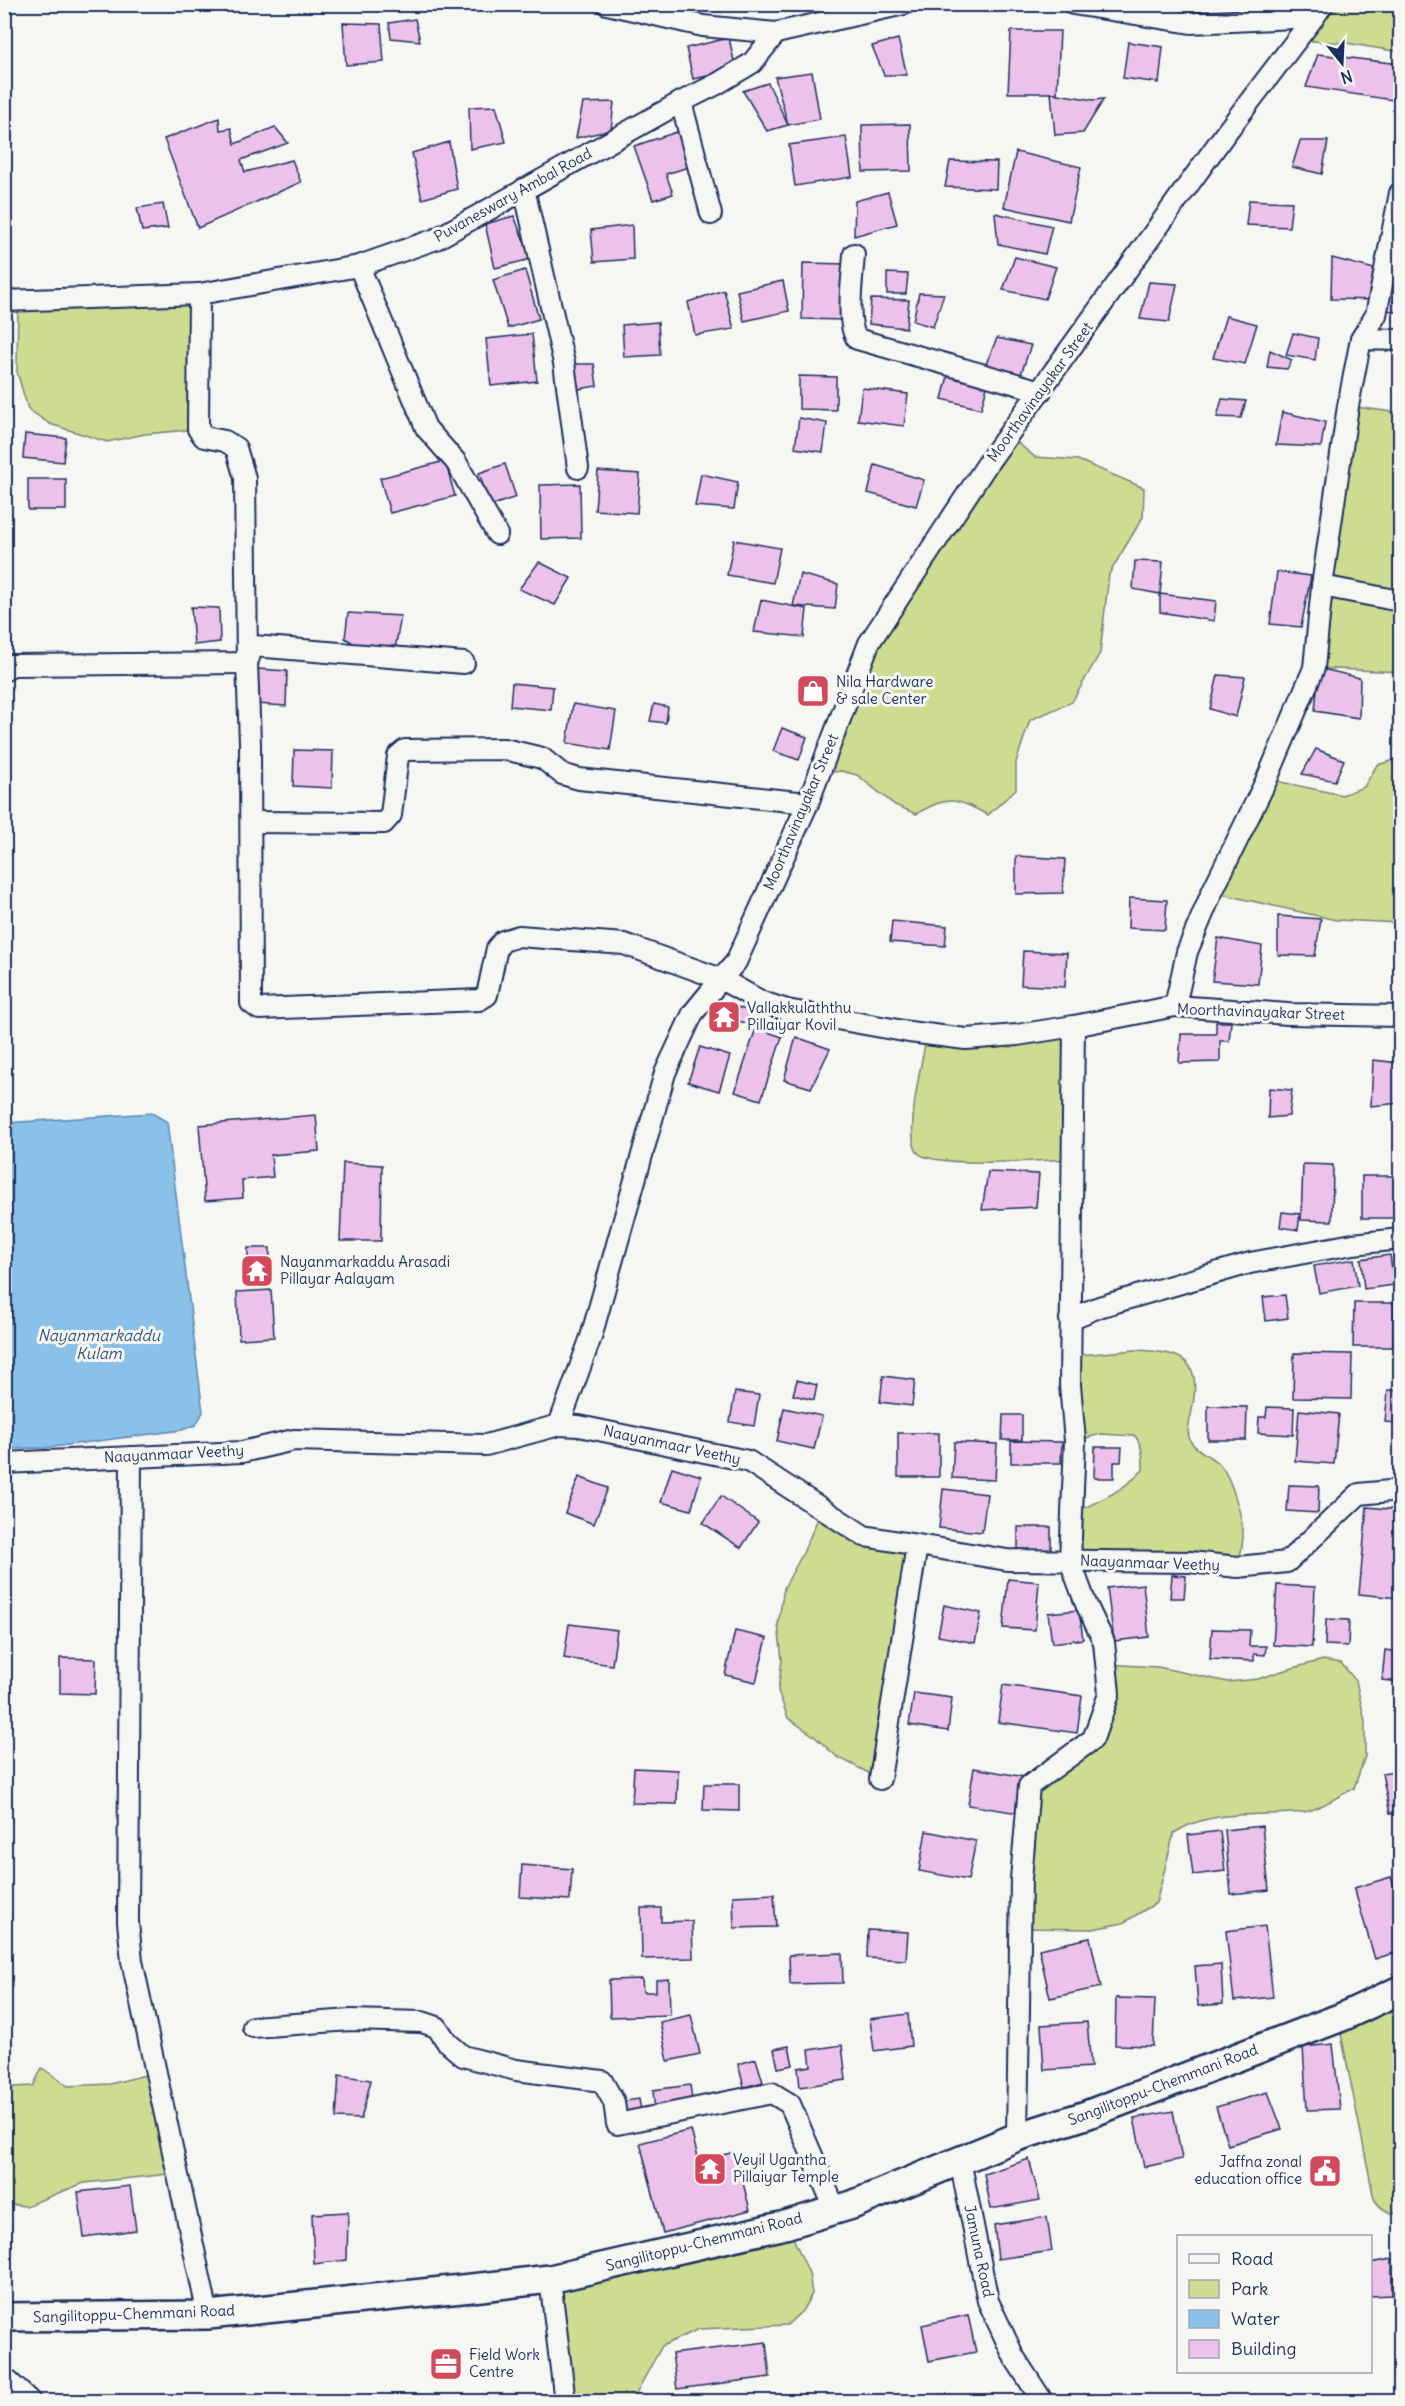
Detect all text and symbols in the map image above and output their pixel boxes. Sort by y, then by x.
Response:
north arrow [1312,33,1372,93]
text: N [1338,66,1355,88]
street label: Puvaneswary Ambal Road [431,143,595,246]
street label: Moorthavinayakar Street [983,318,1097,465]
place label: Nila Hardware & sale Center [836,672,933,708]
shop icon: Nila Hardware & sale Center [795,673,831,709]
street label: Moorthavinayakar Street [759,731,842,893]
place label: Vallakkulaththu Pillaiyar Kovil [747,998,852,1034]
temple icon: Vallakkulaththu Pillaiyar Kovil [706,999,742,1035]
street label: Moorthavinayakar Street [1177,999,1345,1024]
place label: Nayanmarkaddu Arasadi Pillayar Aalayam [280,1252,450,1288]
temple icon: Nayanmarkaddu Arasadi Pillayar Aalayam [239,1253,275,1289]
water label: Nayanmarkaddu Kulam [38,1325,162,1363]
street label: Naayanmaar Veethy [602,1421,743,1468]
street label: Naayanmaar Veethy [104,1440,244,1467]
street label: Naayanmaar Veethy [1080,1551,1220,1574]
street label: Sangilitoppu-Chemmani Road [1065,2039,1261,2130]
place label: Veyil Ugantha Pillaiyar Temple [733,2150,839,2186]
temple icon: Veyil Ugantha Pillaiyar Temple [692,2151,728,2187]
place label: Jaffna zonal education office [1194,2152,1302,2188]
public building icon: Jaffna zonal education office [1307,2153,1343,2189]
street label: Jamuna Road [960,2203,999,2299]
street label: Sangilitoppu-Chemmani Road [604,2208,804,2275]
legend [1177,2235,1372,2373]
text: Road [1231,2247,1274,2270]
text: Park [1231,2277,1268,2300]
street label: Sangilitoppu-Chemmani Road [33,2300,235,2327]
text: Water [1231,2307,1281,2330]
text: Building [1231,2337,1296,2360]
place label: Field Work Centre [469,2345,540,2381]
office icon: Field Work Centre [428,2346,464,2382]

